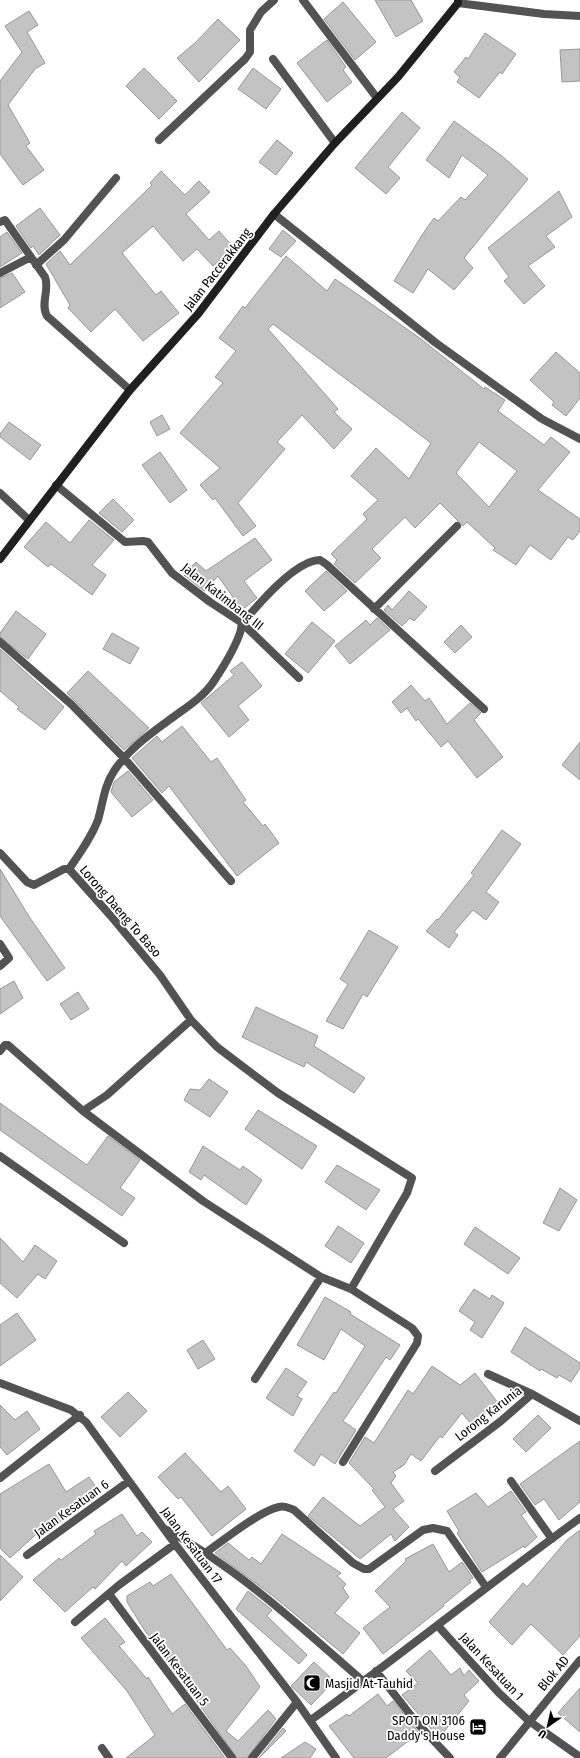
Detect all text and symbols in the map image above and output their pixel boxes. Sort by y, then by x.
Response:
street label: Jalan Paccerakkang [180,224,255,314]
street label: Jalan Katimbang III [179,560,267,633]
street label: Lorong Daeng To Baso [77,862,165,960]
street label: Lorong Karunia [452,1383,525,1444]
street label: Jalan Kesatuan 6 [31,1476,111,1540]
street label: Jalan Kesatuan 17 [158,1504,225,1587]
street label: Jalan Kesatuan 1 [457,1629,527,1703]
street label: Jalan Kesatuan 5 [147,1630,212,1709]
street label: Blok AD [535,1653,572,1694]
mosque icon: Masjid At-Tauhid [302,1673,322,1693]
place label: Masjid At-Tauhid [325,1676,413,1691]
north arrow [528,1706,568,1746]
place label: SPOT ON 3106 Daddy's House [387,1713,465,1743]
hotel icon: SPOT ON 3106 Daddy's House [468,1717,488,1737]
text: U [536,1727,549,1741]

